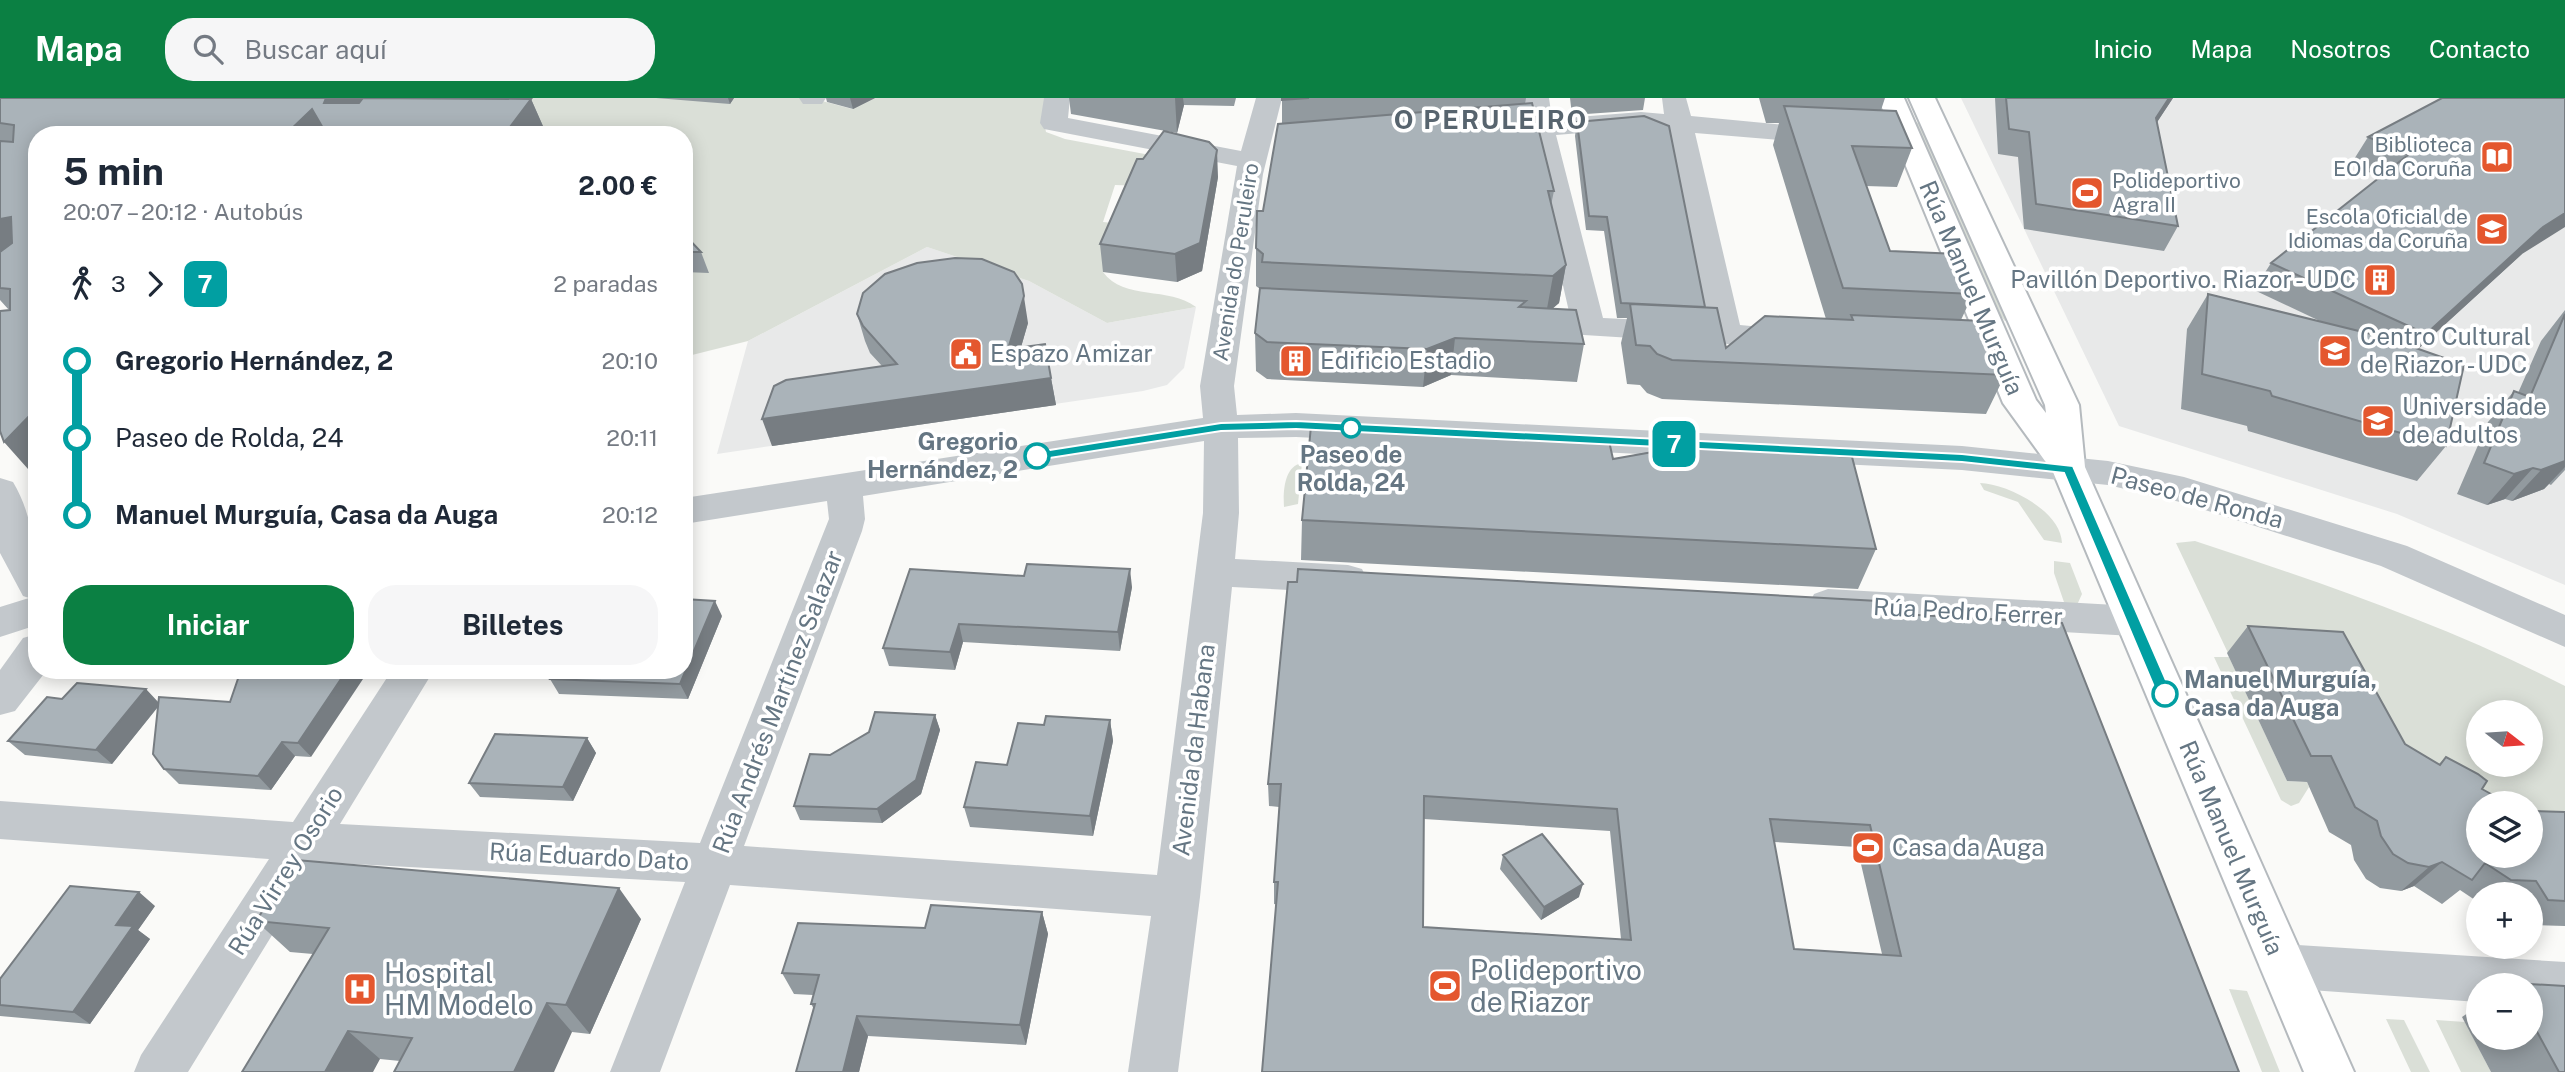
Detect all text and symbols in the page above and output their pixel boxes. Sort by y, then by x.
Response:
search box [165,18,655,81]
text: Mapa [35,30,123,68]
icon: search [189,30,227,68]
text: Buscar aquí [245,34,386,65]
text: Inicio [2093,35,2152,63]
text: Mapa [2190,35,2252,63]
text: Nosotros [2290,35,2391,63]
text: Contacto [2429,35,2530,63]
district label: O PERULEIRO [1394,104,1588,135]
place label: Biblioteca EOI da Coruña [2333,132,2472,181]
library icon: Biblioteca EOI da Coruña [2478,138,2516,176]
text: 5 min [63,149,164,194]
street label: Avenida do Peruleiro [1208,161,1264,363]
place label: Polideportivo Agra II [2112,168,2241,217]
text: 2.00 € [578,170,658,201]
sports icon: Polideportivo Agra II [2068,174,2106,212]
street label: Rúa Manuel Murguía [1914,176,2030,399]
text: 20:07 – 20:12 · Autobús [63,198,303,225]
place label: Escola Oficial de Idiomas da Coruña [2288,204,2468,253]
school or university icon: Escola Oficial de Idiomas da Coruña [2473,210,2511,248]
building icon: Pavillón Deportivo. Riazor - UDC [2361,261,2399,299]
icon: walk [63,265,101,303]
icon: forward [136,265,174,303]
place label: Pavillón Deportivo. Riazor - UDC [2010,265,2356,293]
text: 3 [111,270,126,297]
text: 7 [198,270,213,298]
text: 2 paradas [553,270,658,297]
place label: Centro Cultural de Riazor - UDC [2360,322,2531,378]
school or university icon: Centro Cultural de Riazor - UDC [2316,332,2354,370]
public building icon: Espazo Amizar [947,335,985,373]
place label: Espazo Amizar [990,339,1153,367]
building icon: Edificio Estadio [1277,342,1315,380]
text: Gregorio Hernández, 2 [115,345,393,376]
place label: Edificio Estadio [1320,346,1492,374]
text: 20:10 [602,347,658,374]
place label: Universidade de adultos [2402,392,2547,448]
school or university icon: Universidade de adultos [2359,402,2397,440]
marker: Paseo de Rolda, 24 [1341,418,1361,438]
line badge: 7 [1651,421,1697,467]
text: Paseo de Rolda, 24 [115,422,344,453]
text: 20:11 [606,424,658,451]
place label: Gregorio Hernández, 2 [867,427,1018,483]
text: 7 [1666,430,1682,458]
place label: Paseo de Rolda, 24 [1297,440,1405,496]
marker: Gregorio Hernández, 2 [1024,443,1050,469]
street label: Paseo de Ronda [2108,461,2287,534]
text: Manuel Murguía, Casa da Auga [115,499,498,530]
text: 20:12 [602,501,658,528]
street label: Rúa Andrés Martínez Salazar [706,546,848,857]
button: Iniciar [63,585,354,665]
button: Billetes [368,585,658,665]
street label: Rúa Pedro Ferrer [1873,592,2064,630]
street label: Avenida da Habana [1166,642,1220,858]
place label: Manuel Murguía, Casa da Auga [2184,665,2377,721]
marker: Manuel Murguía, Casa da Auga [2152,681,2178,707]
north arrow [2466,700,2543,777]
map controls [2466,700,2543,1050]
street label: Rúa Manuel Murguía [2174,736,2290,959]
street label: Rúa Virrey Osorio [222,781,348,960]
button: layers [2466,791,2543,868]
sports icon: Casa da Auga [1849,829,1887,867]
place label: Casa da Auga [1892,833,2045,861]
street label: Rúa Eduardo Dato [488,837,690,875]
button: + [2466,882,2543,959]
place label: Polideportivo de Riazor [1470,953,1642,1018]
place label: Hospital HM Modelo [384,956,534,1021]
sports icon: Polideportivo de Riazor [1426,967,1464,1005]
hospital icon: Hospital HM Modelo [341,970,379,1008]
button: − [2466,973,2543,1050]

